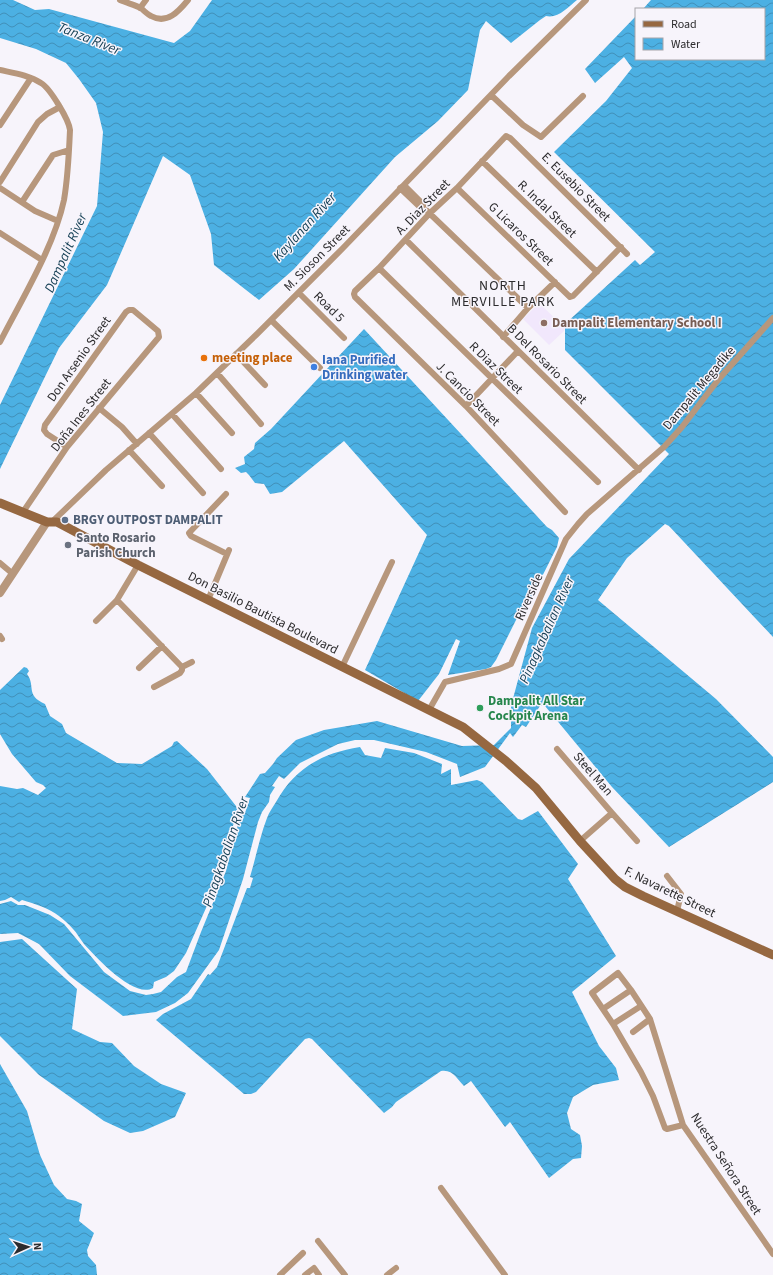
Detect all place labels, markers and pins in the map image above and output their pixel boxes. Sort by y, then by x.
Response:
place label: Dampalit Elementary School I [552,314,722,332]
marker: Dampalit Elementary School I [539,318,549,328]
place label: meeting place [212,349,293,367]
place label: Iana Purified Drinking water [322,351,408,384]
marker: meeting place [199,353,209,363]
marker: Iana Purified Drinking water [309,362,319,372]
place label: BRGY OUTPOST DAMPALIT [73,511,223,529]
marker: BRGY OUTPOST DAMPALIT [60,515,70,525]
place label: Santo Rosario Parish Church [76,529,156,562]
marker: Santo Rosario Parish Church [63,540,73,550]
place label: Dampalit All Star Cockpit Arena [488,692,585,725]
marker: Dampalit All Star Cockpit Arena [475,703,485,713]

